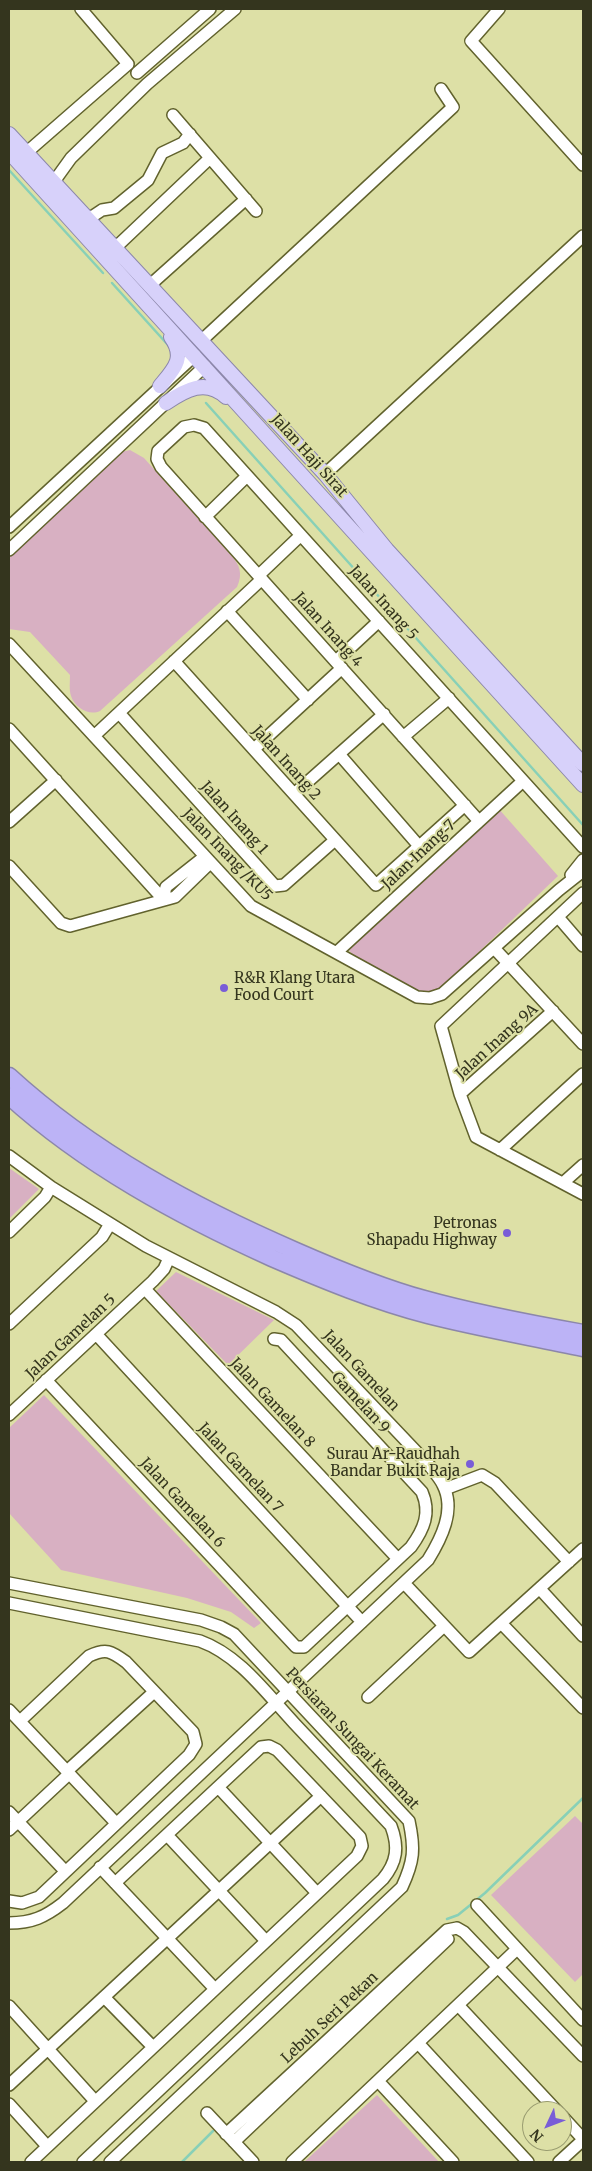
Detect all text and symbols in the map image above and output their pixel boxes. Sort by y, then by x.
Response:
street label: Jalan Haji Sirat [267,411,351,501]
street label: Jalan Inang 5 [345,562,421,644]
street label: Jalan Inang 4 [290,589,366,671]
street label: Jalan Inang 2 [248,722,324,804]
street label: Jalan Inang 1 [197,778,271,858]
street label: Jalan Inang /KU5 [178,805,276,905]
street label: Jalan Inang 7 [379,816,459,894]
place label: R&R Klang Utara Food Court [234,970,355,1005]
marker: R&R Klang Utara Food Court [218,982,230,994]
street label: Jalan Inang 9A [452,1001,542,1083]
place label: Petronas Shapadu Highway [367,1215,497,1250]
marker: Petronas Shapadu Highway [501,1227,513,1239]
street label: Jalan Gamelan 5 [22,1291,120,1383]
street label: Jalan Gamelan [319,1327,403,1415]
street label: Jalan Gamelan 8 [226,1354,318,1452]
street label: Gamelan 9 [327,1369,393,1437]
street label: Jalan Gamelan 7 [194,1420,286,1516]
place label: Surau Ar-Raudhah Bandar Bukit Raja [327,1446,460,1481]
street label: Jalan Gamelan 6 [136,1454,228,1552]
marker: Surau Ar-Raudhah Bandar Bukit Raja [464,1458,476,1470]
street label: Persiaran Sungai Keramat [282,1664,422,1814]
street label: Lebuh Seri Pekan [278,1969,382,2067]
north arrow [522,2101,572,2151]
text: N [526,2125,547,2146]

